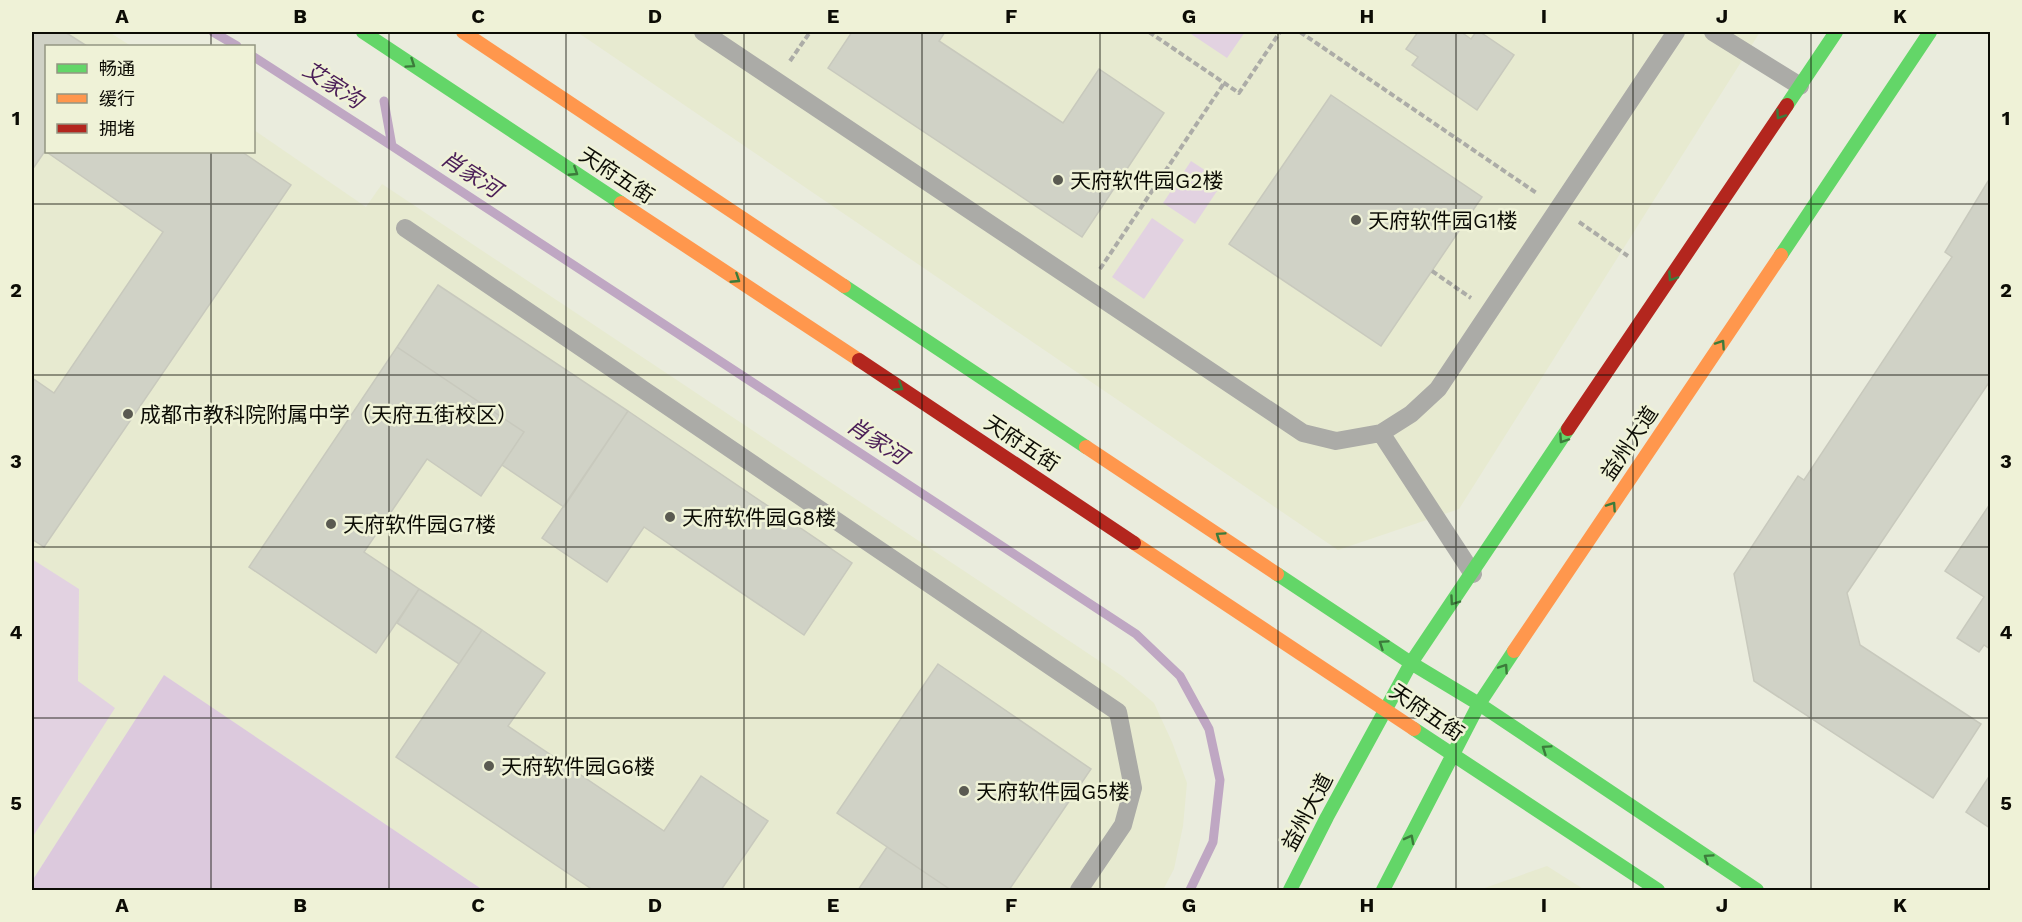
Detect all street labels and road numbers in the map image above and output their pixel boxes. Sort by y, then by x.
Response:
street label: 天府五街 [575,142,659,208]
street label: 益州大道 [1595,401,1663,485]
street label: 天府五街 [980,410,1064,476]
street label: 天府五街 [1385,678,1469,746]
street label: 益州大道 [1276,769,1338,855]

